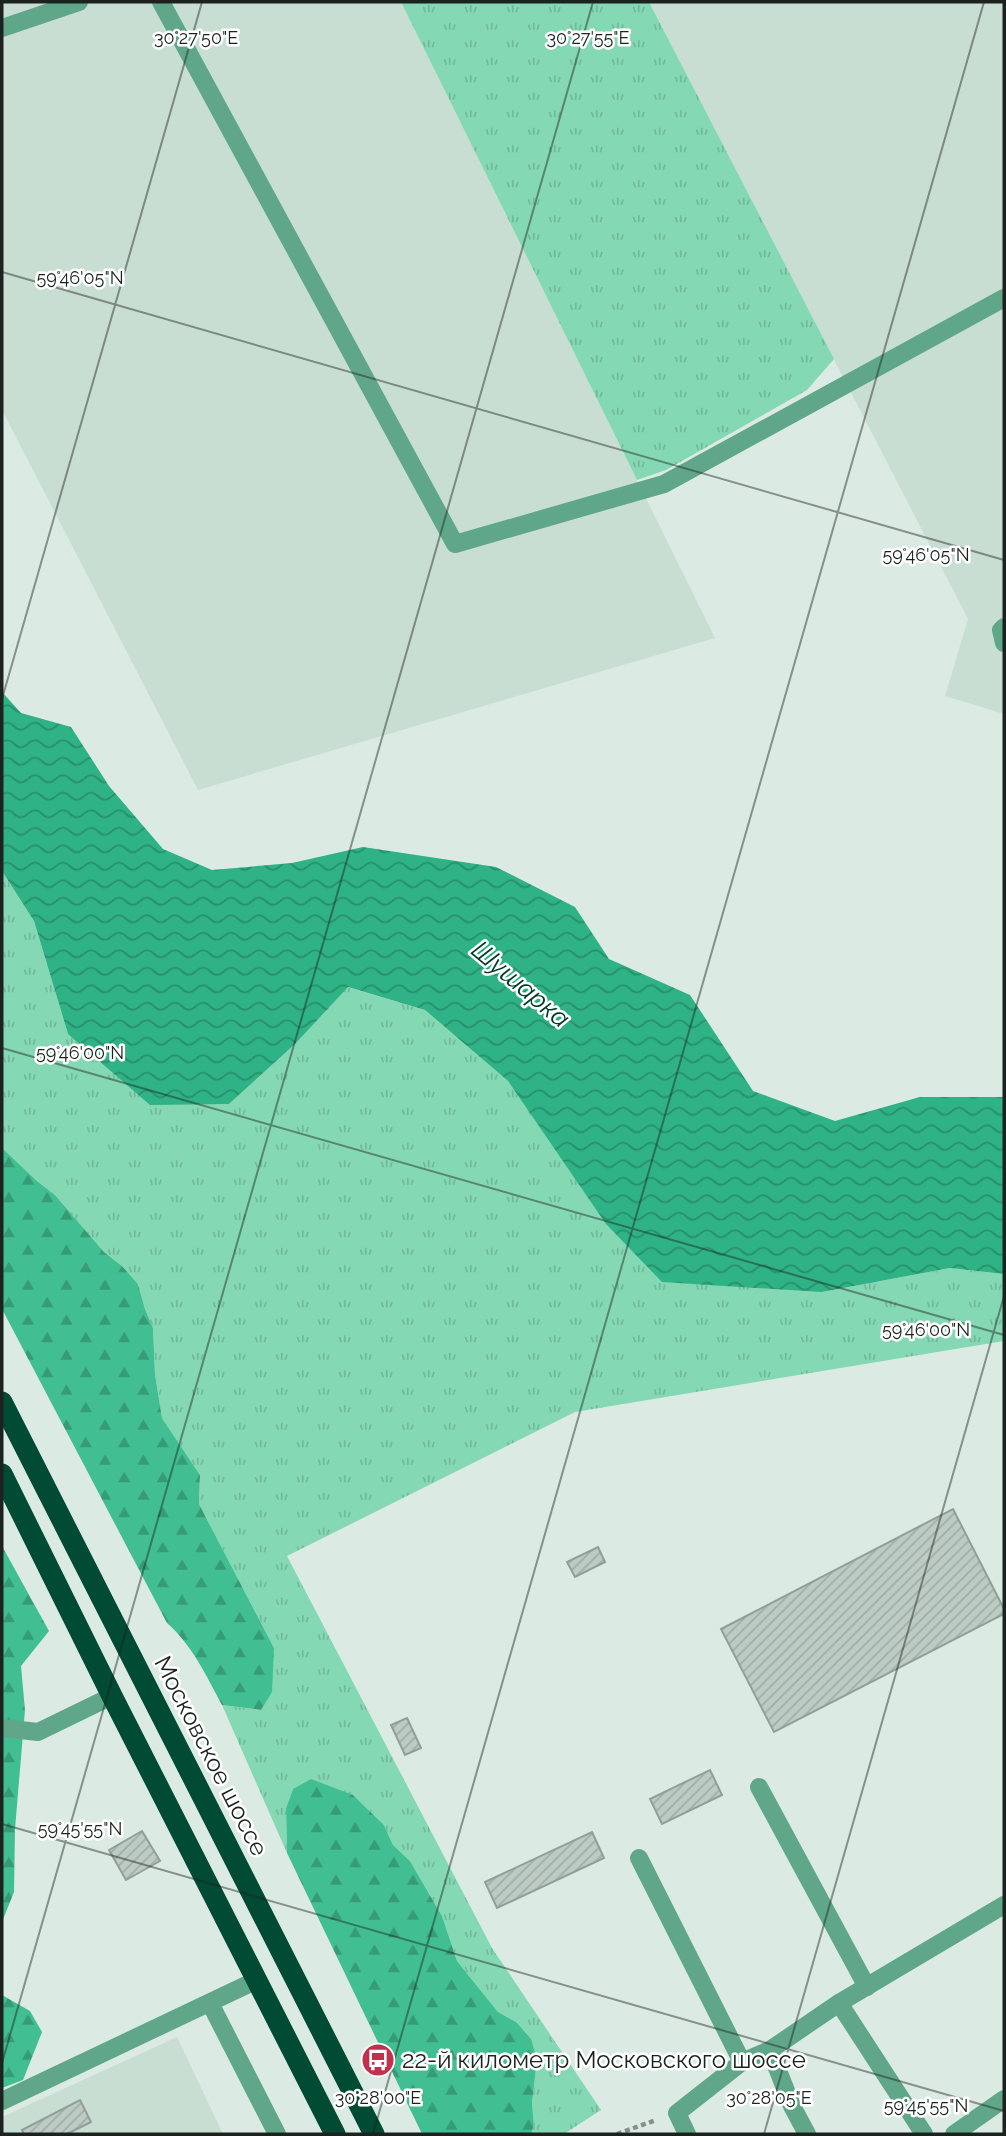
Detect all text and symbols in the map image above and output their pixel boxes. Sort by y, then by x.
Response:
text: 30°27'50"E [154,27,238,48]
text: 30°27'55"E [546,27,630,48]
text: 59°46'05"N [36,267,124,288]
text: 59°46'05"N [882,544,970,565]
water label: Шушарка [466,934,576,1034]
text: 59°46'00"N [36,1042,124,1063]
text: 59°46'00"N [882,1319,970,1340]
street label: Московское шоссе [148,1651,274,1861]
text: 59°45'55"N [38,1818,122,1839]
bus stop icon: 22-й километр Московского шоссе [359,2041,397,2079]
place label: 22-й километр Московского шоссе [402,2045,806,2074]
text: 30°28'00"E [335,2087,421,2108]
text: 30°28'05"E [726,2087,812,2108]
text: 59°45'55"N [884,2095,968,2116]

